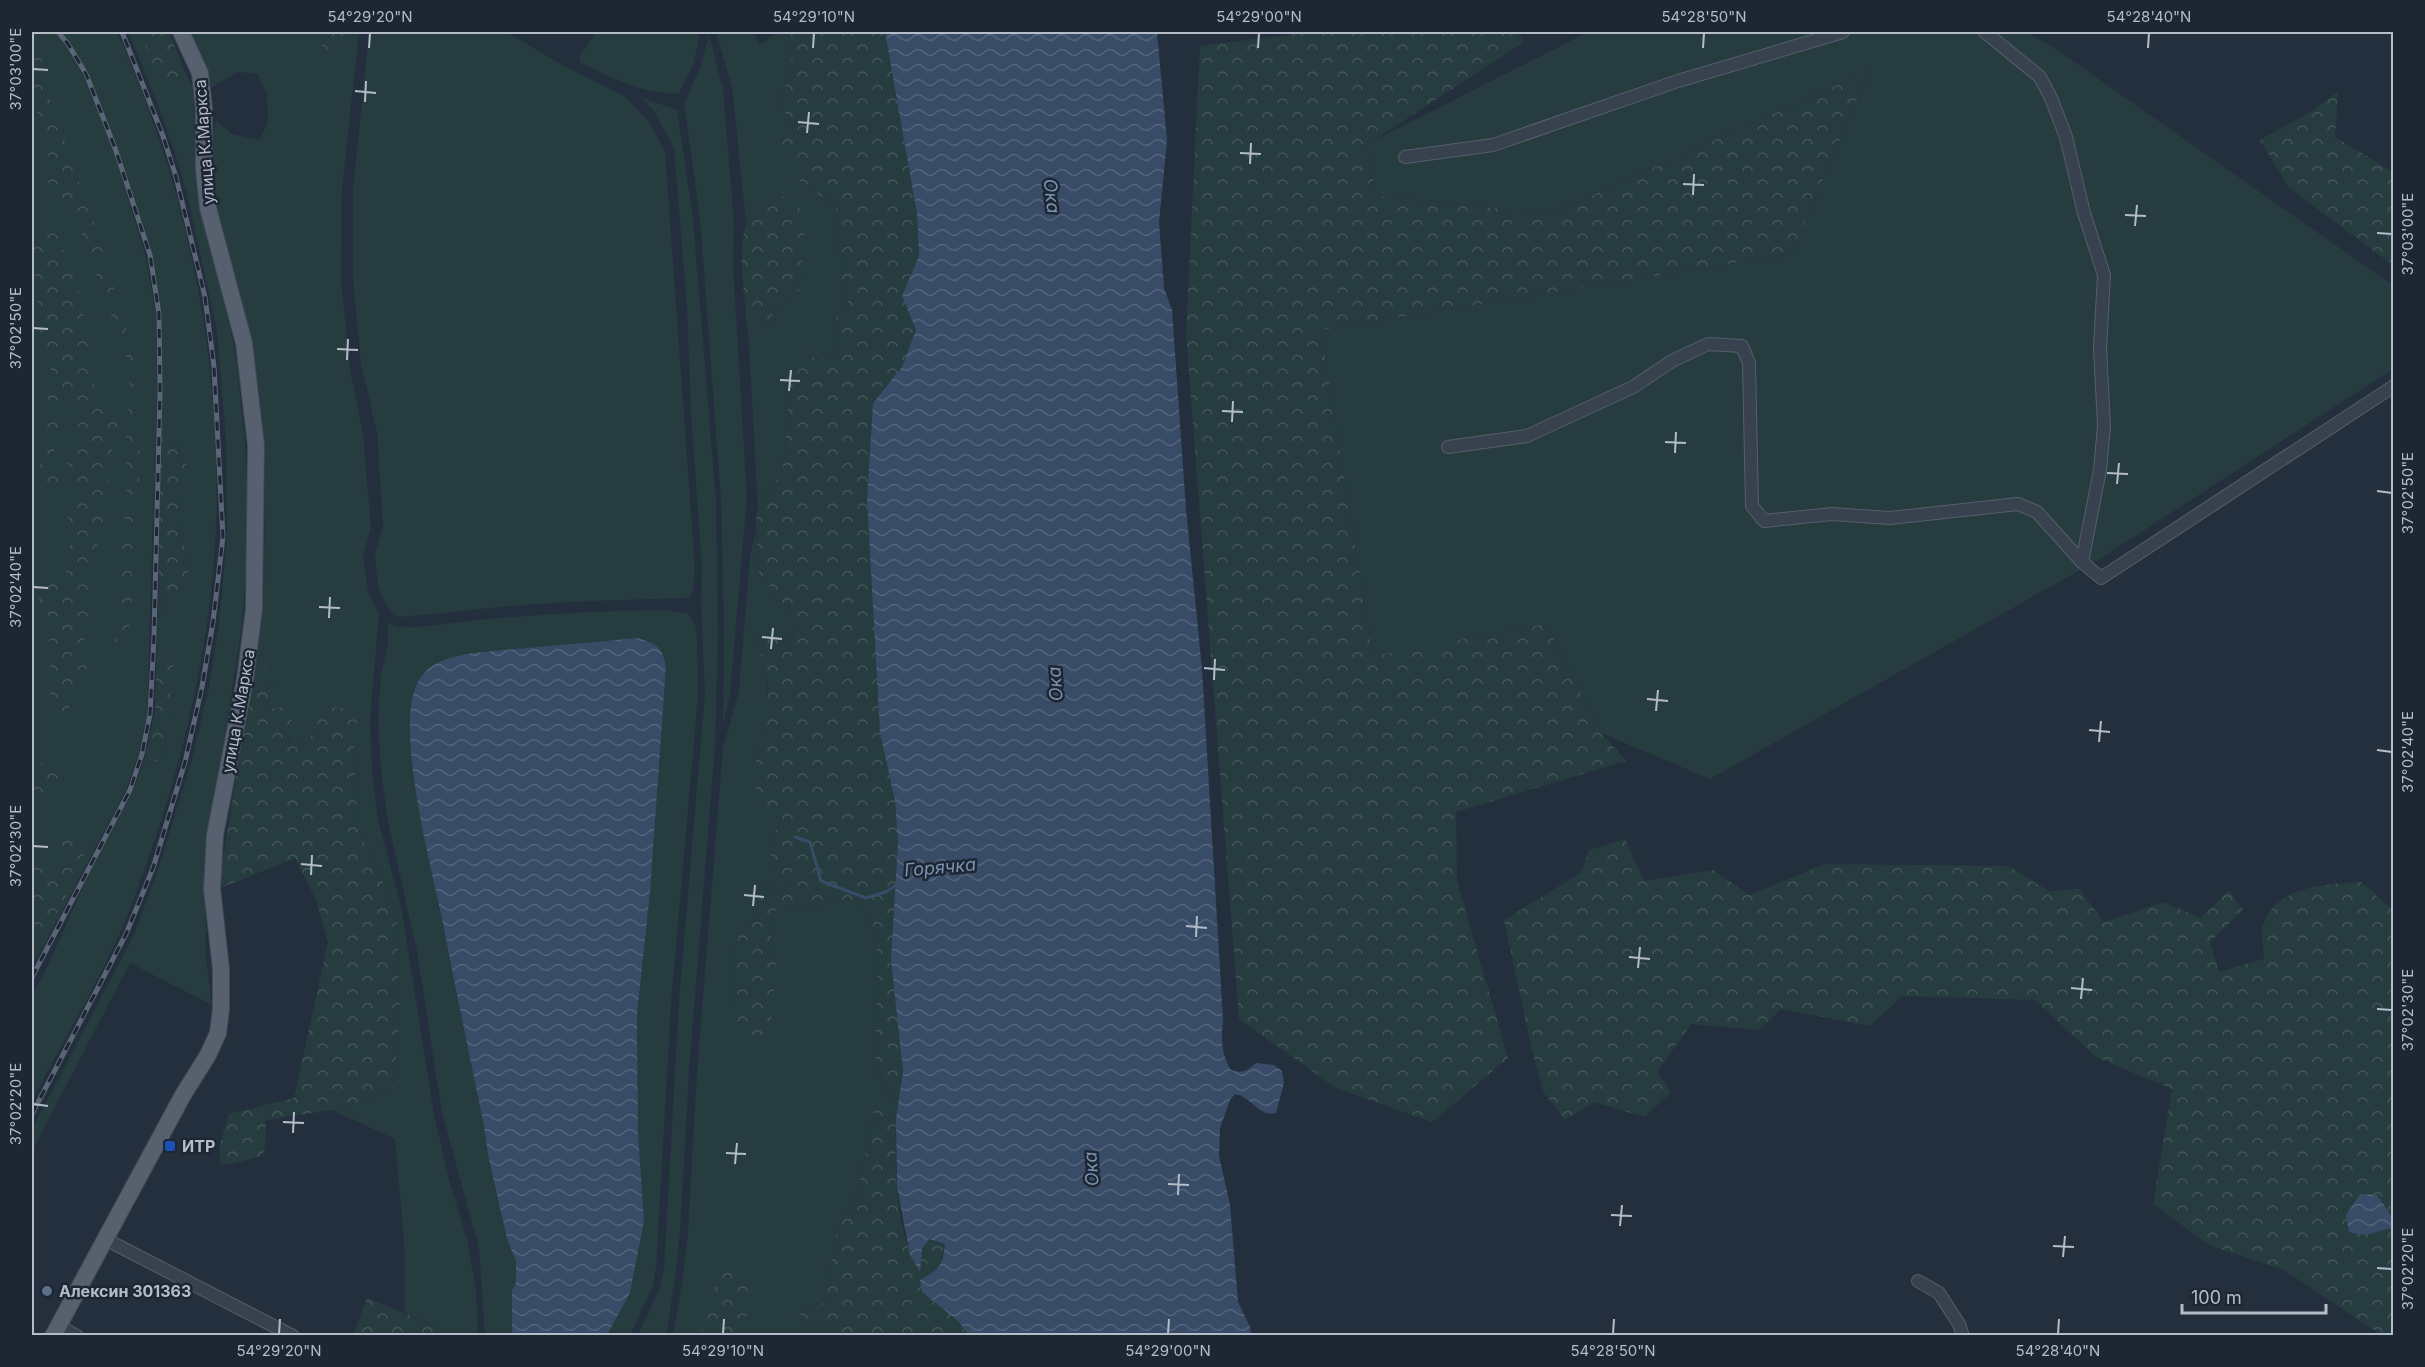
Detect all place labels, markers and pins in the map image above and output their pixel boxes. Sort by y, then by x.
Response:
place label: ИТР [182,1136,215,1156]
marker: ИТР [163,1139,177,1153]
place label: Алексин 301363 [59,1281,191,1301]
marker: Алексин 301363 [40,1284,54,1298]

